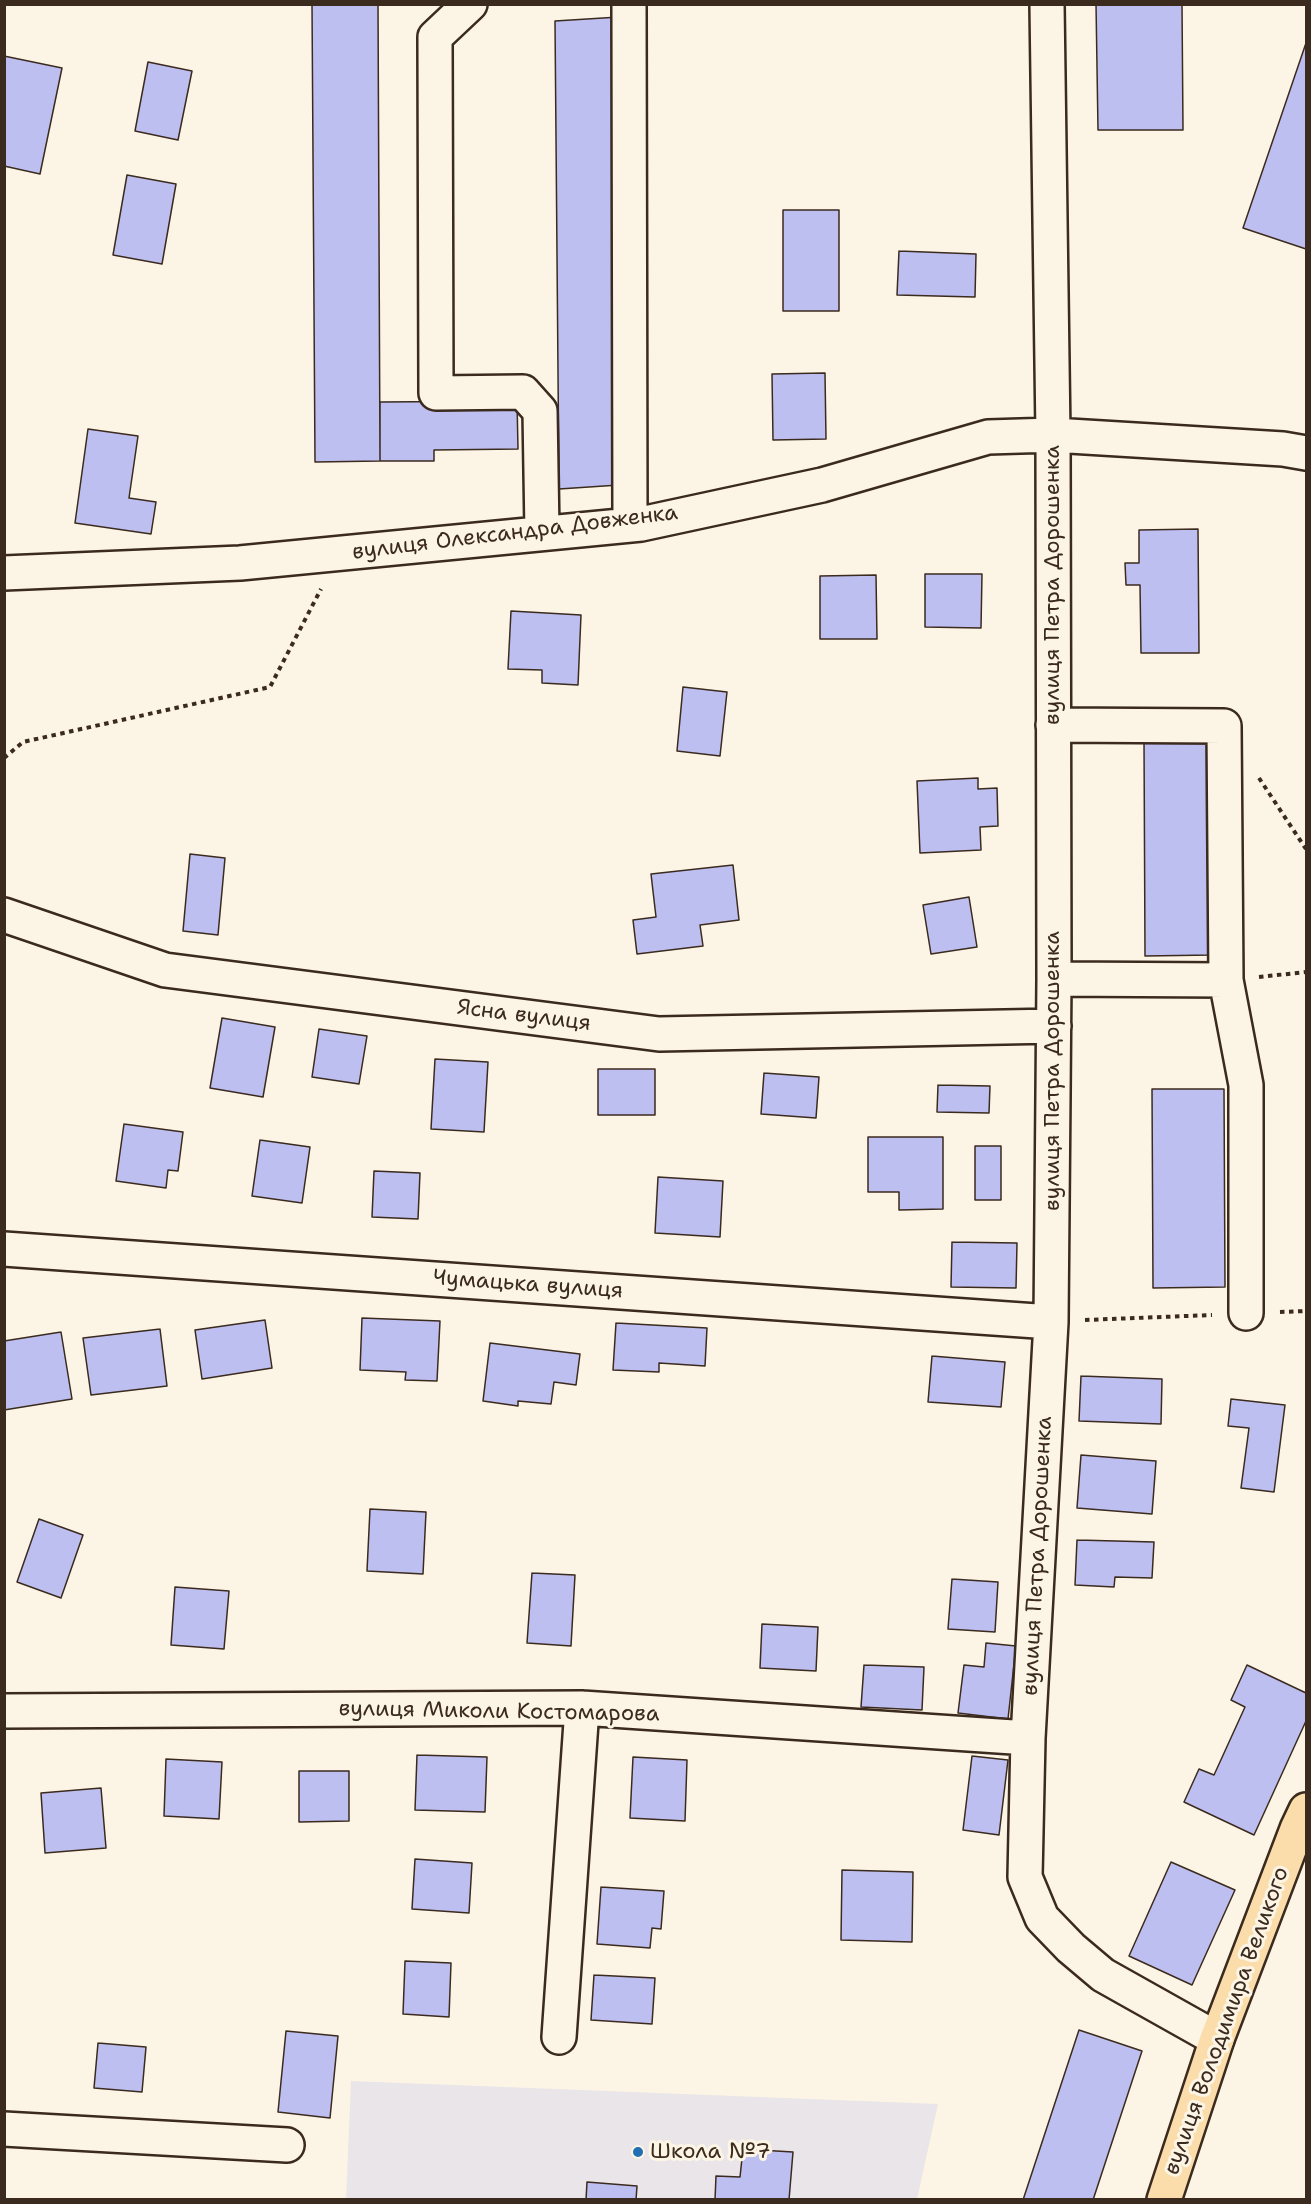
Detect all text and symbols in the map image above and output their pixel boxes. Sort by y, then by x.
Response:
street label: вулиця Петра Дорошенка [1040,445,1066,725]
street label: вулиця Олександра Довженка [351,500,679,566]
street label: вулиця Петра Дорошенка [1040,931,1066,1211]
street label: Ясна вулиця [456,995,592,1037]
street label: Чумацька вулиця [432,1265,624,1305]
street label: вулиця Петра Дорошенка [1017,1416,1059,1696]
street label: вулиця Миколи Костомарова [338,1696,660,1728]
street label: вулиця Володимира Великого [1159,1863,1295,2179]
place label: Школа №7 [650,2139,771,2165]
marker: Школа №7 [631,2145,645,2159]

